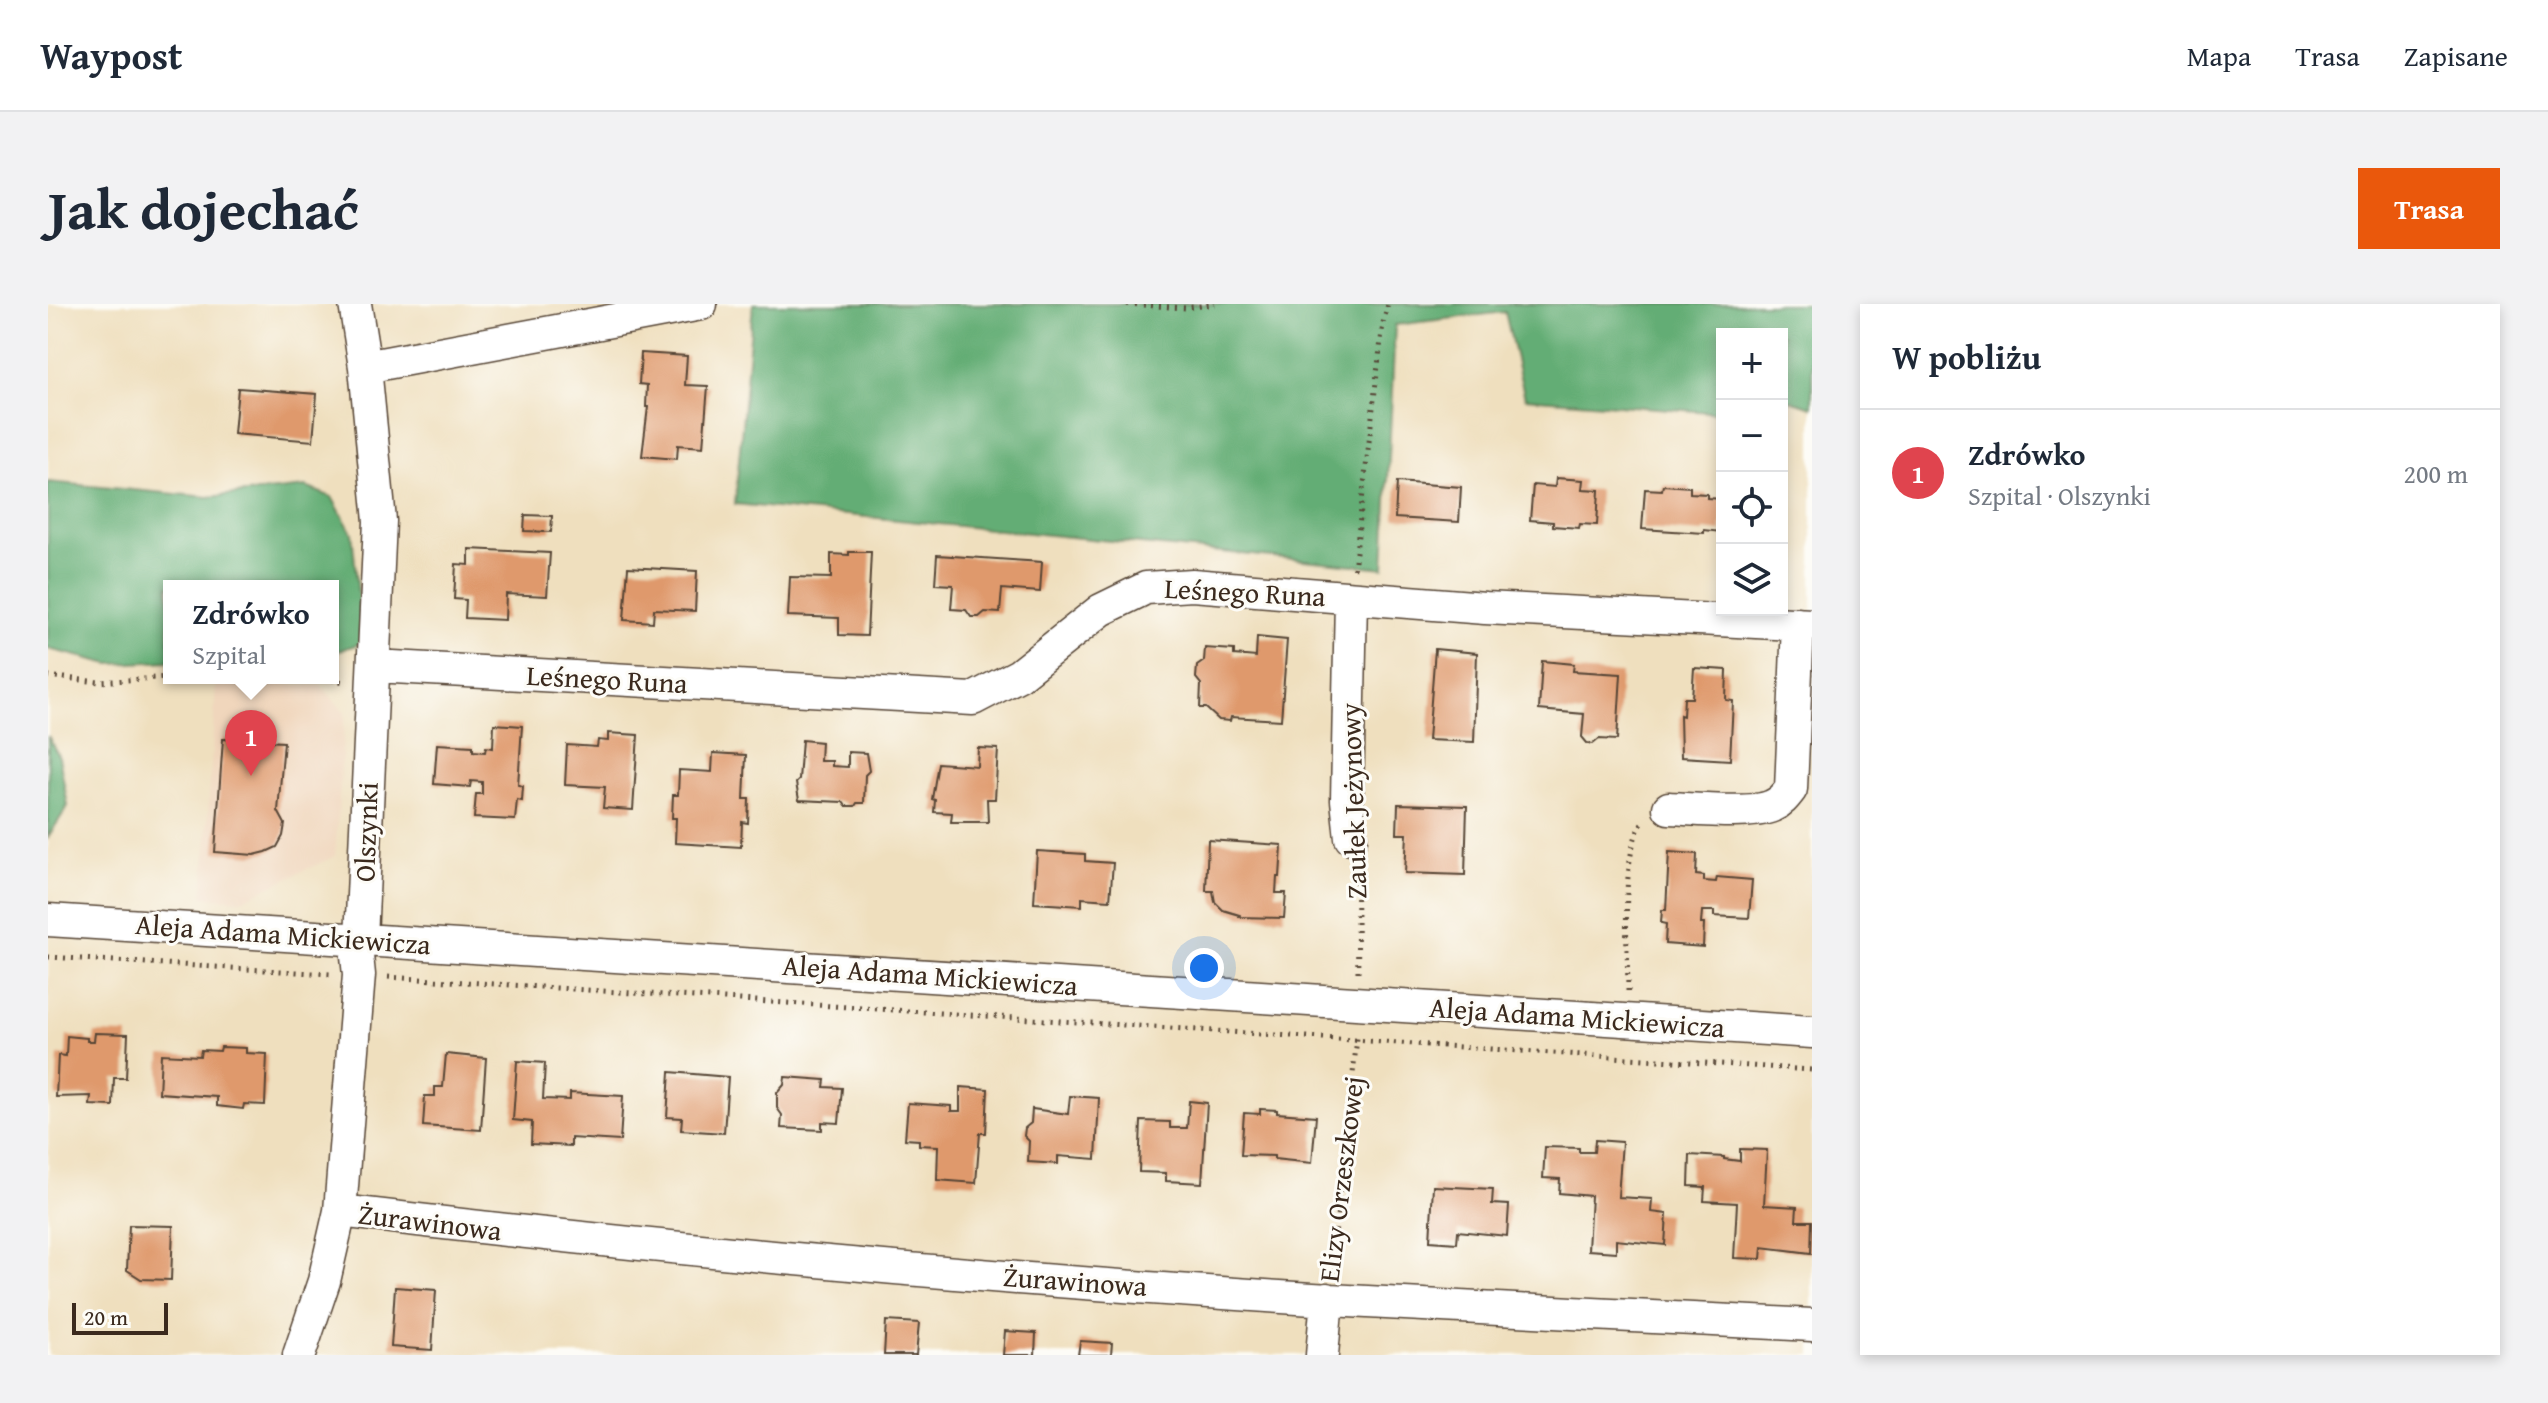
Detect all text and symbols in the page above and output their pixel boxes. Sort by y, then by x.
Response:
text: Waypost [40,27,182,83]
text: Mapa [2187,35,2251,76]
text: Trasa [2295,35,2360,76]
text: Zapisane [2404,35,2508,76]
text: Jak dojechać [48,167,359,250]
button: Trasa [2358,168,2500,249]
map controls [1716,328,1788,616]
button: + [1716,328,1788,400]
text: W pobliżu [1892,332,2041,381]
button: − [1716,400,1788,472]
text: Zdrówko [1968,432,2086,476]
text: 1 [1911,454,1925,493]
text: 200 m [2403,454,2468,493]
button: locate [1716,472,1788,544]
text: Szpital · Olszynki [1968,476,2151,515]
button: layers [1716,544,1788,616]
street label: Leśnego Runa [1163,567,1327,616]
popup [163,580,339,684]
text: Zdrówko [192,591,310,635]
text: Szpital [192,635,266,674]
street label: Leśnego Runa [525,654,689,703]
street label: Zaułek Jeżynowy [1329,702,1376,900]
pin: 1 [225,710,277,776]
street label: Olszynki [343,781,388,883]
street label: Aleja Adama Mickiewicza [134,903,433,964]
street label: Aleja Adama Mickiewicza [781,944,1080,1005]
your location [1184,948,1224,988]
street label: Aleja Adama Mickiewicza [1428,986,1727,1047]
street label: Elizy Orzeszkowej [1308,1074,1373,1284]
street label: Żurawinowa [356,1192,505,1251]
street label: Żurawinowa [1002,1255,1149,1306]
scale bar [72,1299,168,1335]
text: 20 m [84,1301,128,1333]

